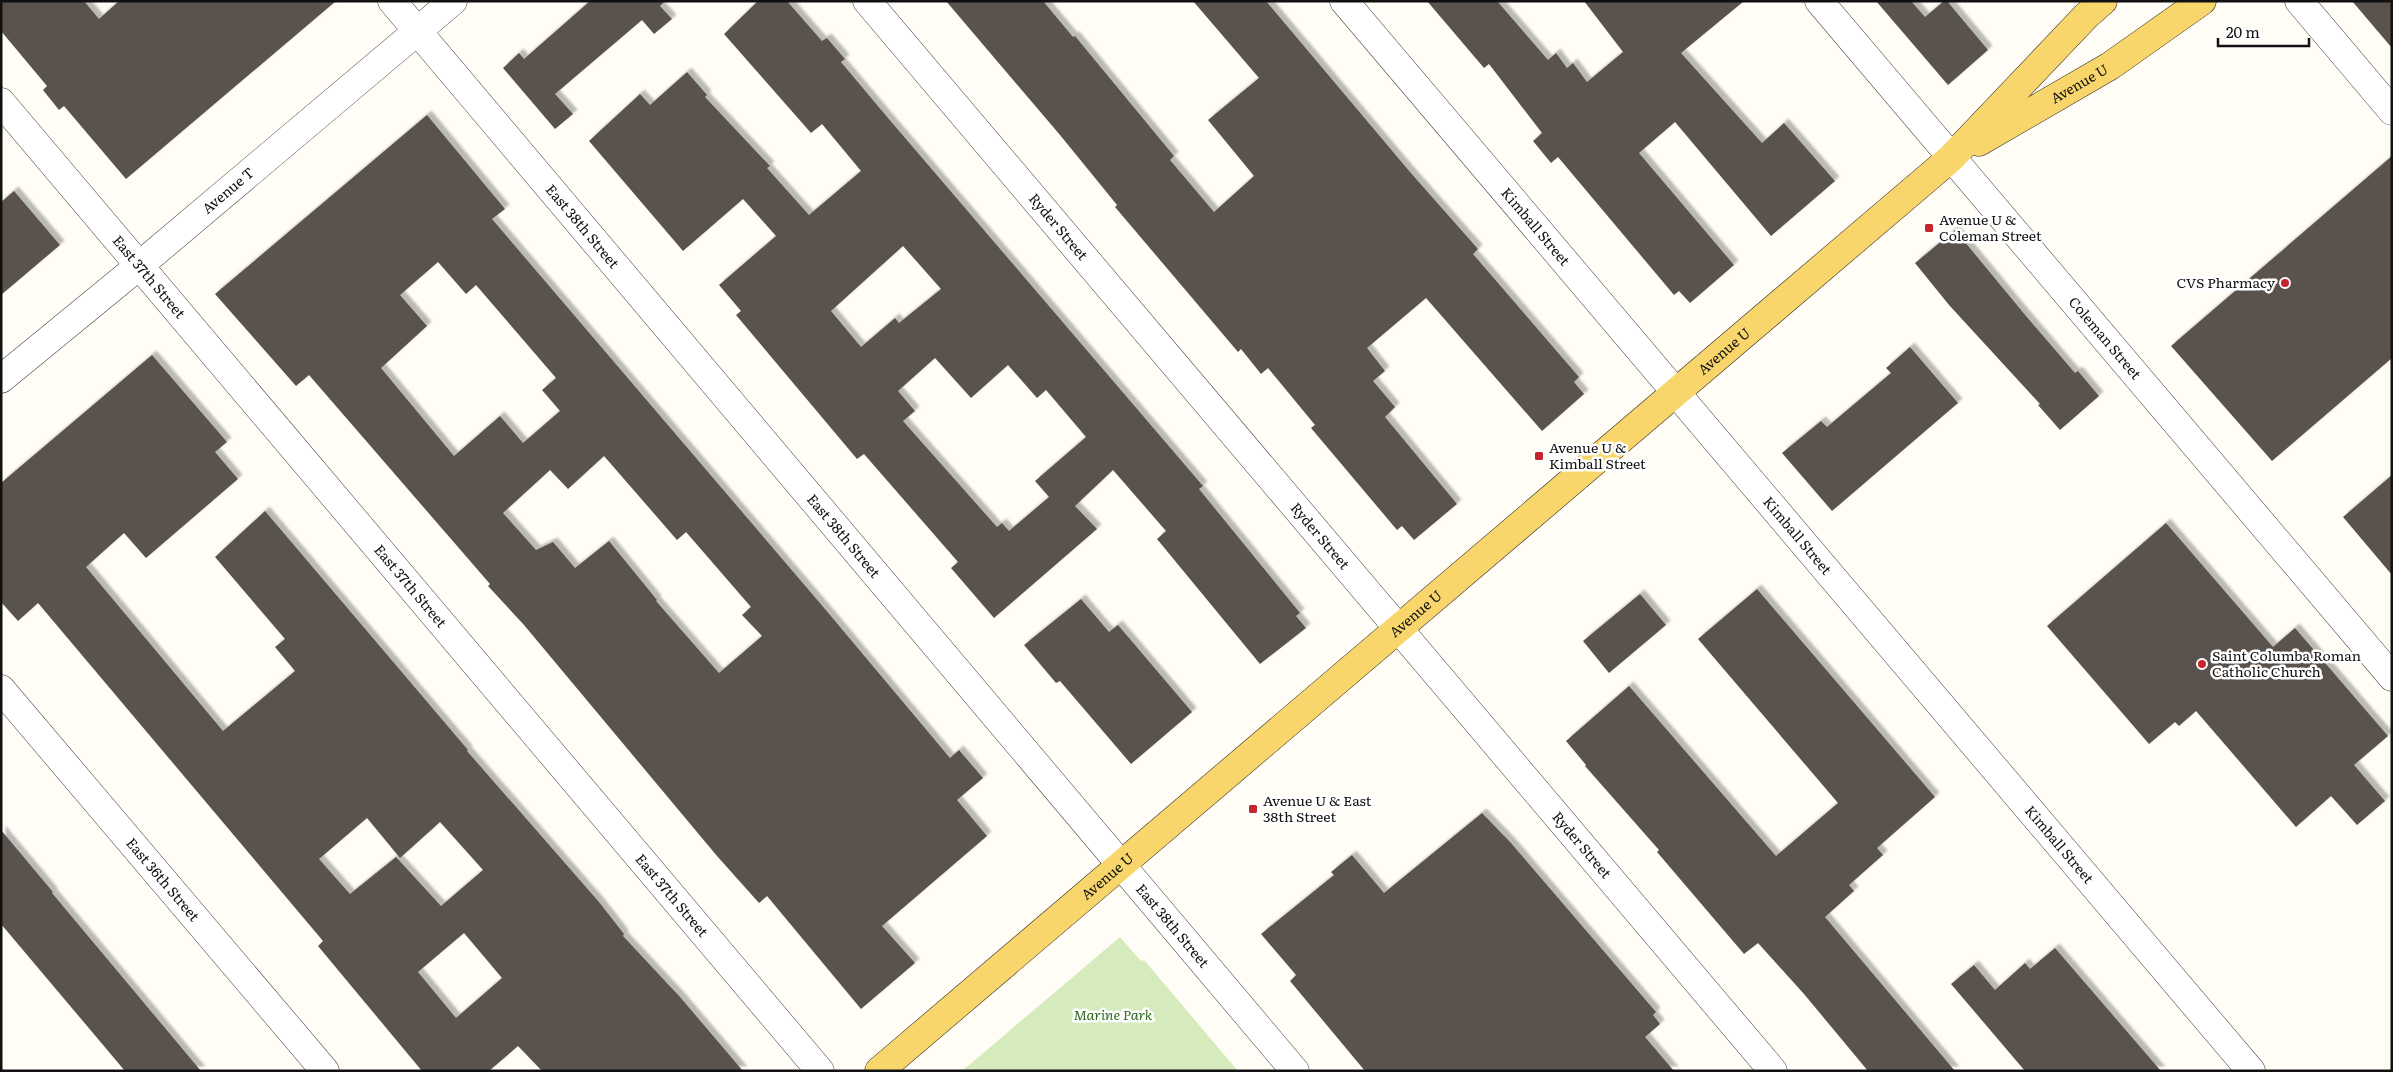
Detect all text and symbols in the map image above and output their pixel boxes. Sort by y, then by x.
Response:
scale bar [2218,15,2309,47]
text: 20 m [2226,20,2260,43]
street label: Avenue U [2046,58,2111,107]
street label: Avenue T [197,162,258,218]
street label: East 38th Street [542,180,624,272]
street label: Kimball Street [1497,183,1575,270]
street label: Ryder Street [1025,188,1093,264]
place label: Avenue U & Coleman Street [1939,209,2042,245]
marker: Avenue U & Coleman Street [1923,222,1935,234]
street label: East 37th Street [109,230,191,322]
place label: CVS Pharmacy [2177,272,2276,292]
marker: CVS Pharmacy [2279,277,2291,289]
street label: Coleman Street [2065,292,2147,383]
street label: Avenue U [1693,322,1754,379]
place label: Avenue U & Kimball Street [1549,437,1646,473]
marker: Avenue U & Kimball Street [1533,450,1545,462]
street label: East 38th Street [803,489,886,582]
street label: Kimball Street [1759,492,1837,579]
street label: Ryder Street [1287,498,1355,573]
street label: East 37th Street [370,540,452,632]
street label: Avenue U [1384,585,1446,641]
place label: Saint Columba Roman Catholic Church [2212,645,2361,681]
marker: Saint Columba Roman Catholic Church [2196,658,2208,670]
place label: Avenue U & East 38th Street [1263,790,1372,826]
street label: Kimball Street [2021,801,2099,888]
marker: Avenue U & East 38th Street [1247,803,1259,815]
street label: Ryder Street [1548,807,1617,882]
street label: East 36th Street [122,833,205,925]
street label: Avenue U [1076,848,1137,904]
street label: East 37th Street [632,849,714,941]
street label: East 38th Street [1132,879,1215,972]
park label: Marine Park [1074,1004,1153,1024]

